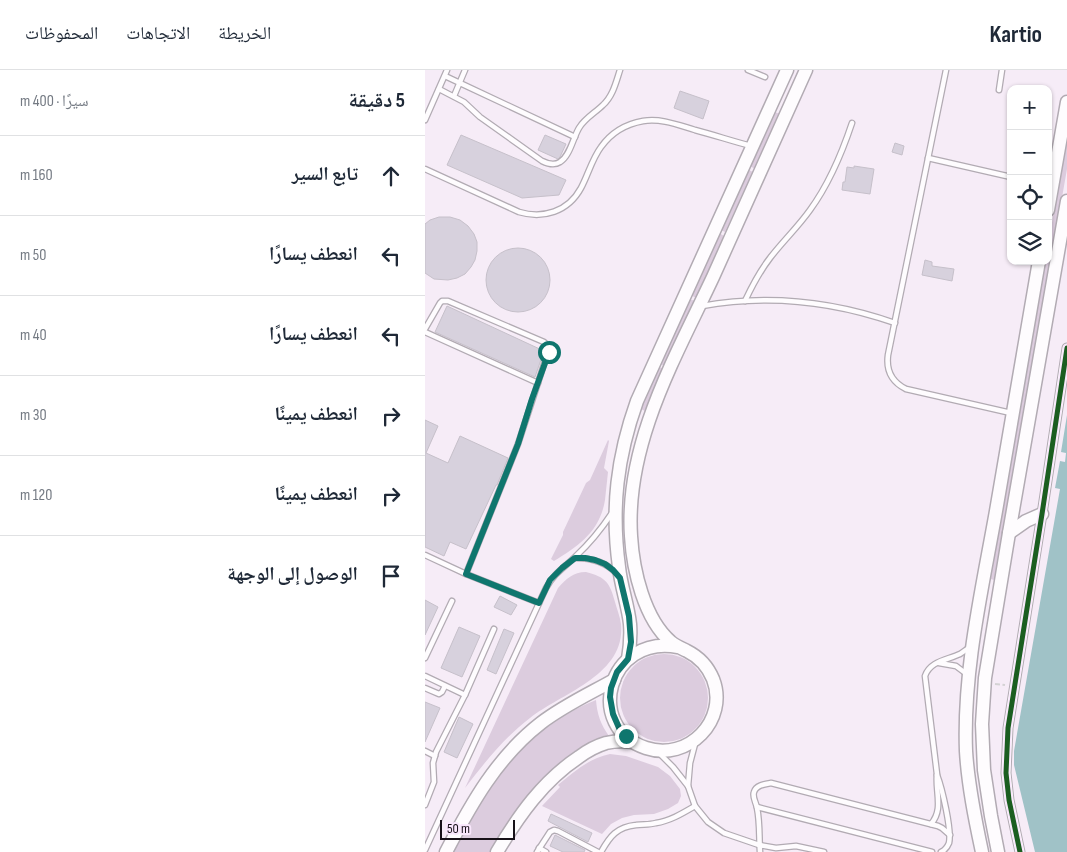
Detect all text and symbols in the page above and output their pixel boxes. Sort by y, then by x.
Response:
text: Kartio [990,20,1042,49]
text: المحفوظات [25,23,98,44]
text: الاتجاهات [126,23,190,44]
text: الخريطة [218,23,271,44]
map controls [1007,85,1052,265]
button: + [1007,85,1052,130]
text: 5 دقيقة [348,88,405,113]
text: سيرًا · 400 m [20,92,89,111]
button: − [1007,130,1052,175]
icon: ahead [377,162,405,190]
text: تابع السير [292,163,358,186]
text: 160 m [20,166,53,185]
button: locate [1007,175,1052,220]
button: layers [1007,220,1052,265]
icon: left [377,242,405,270]
text: انعطف يسارًا [269,243,358,266]
text: 50 m [20,246,46,265]
icon: left [377,322,405,350]
text: انعطف يسارًا [269,323,358,346]
text: 40 m [20,326,47,345]
route start [538,341,561,364]
icon: right [377,402,405,430]
text: انعطف يمينًا [274,403,358,426]
text: 30 m [20,406,47,425]
icon: right [377,482,405,510]
text: انعطف يمينًا [274,483,358,506]
text: 120 m [20,486,52,505]
icon: arrive [377,562,405,590]
text: الوصول إلى الوجهة [227,563,358,586]
route end [615,725,638,748]
scale bar [440,817,515,840]
text: 50 m [447,820,470,837]

